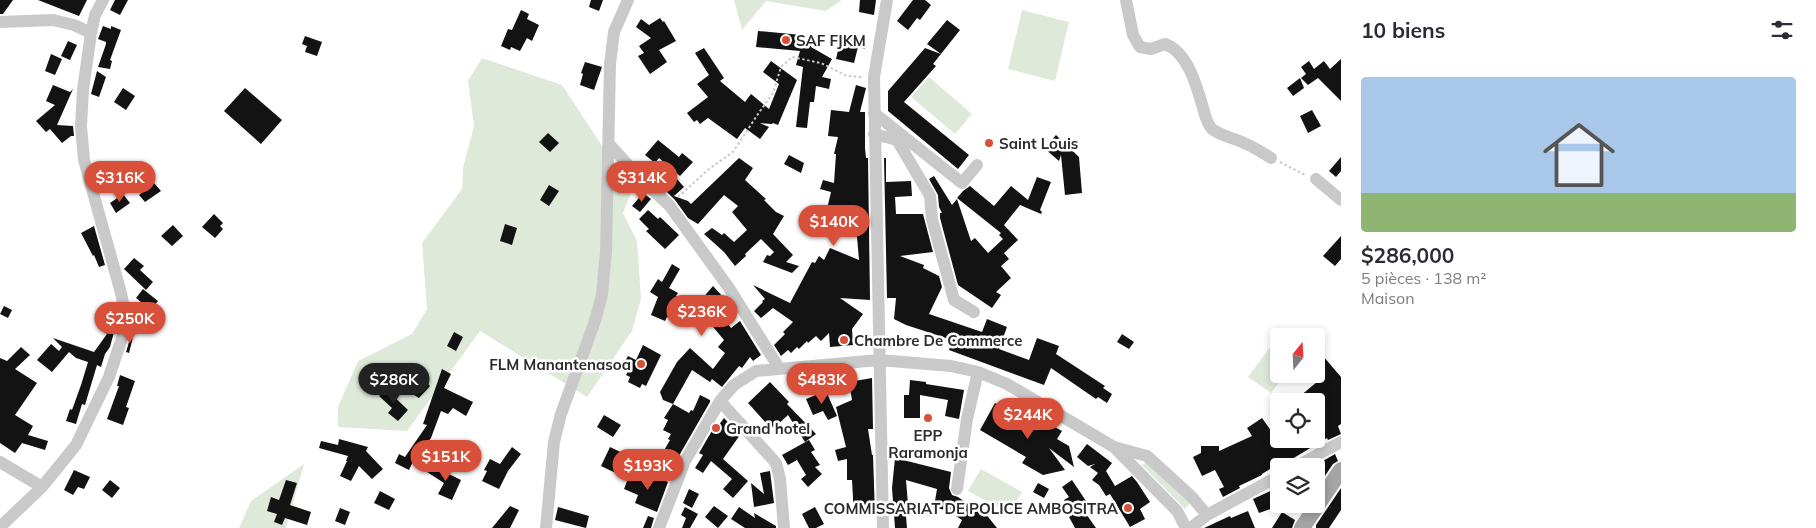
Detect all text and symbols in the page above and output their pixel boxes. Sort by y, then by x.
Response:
icon: filters [1768,16,1796,44]
text: 10 biens [1361,17,1445,43]
place label: SAF FJKM [796,31,866,50]
marker: SAF FJKM [780,34,792,46]
icon: home [1534,110,1624,200]
place label: Saint Louis [999,134,1078,153]
marker: Saint Louis [983,137,995,149]
pin: $316K [85,160,155,203]
pin: $314K [607,160,677,203]
text: $316K [95,167,145,187]
text: $314K [617,167,667,187]
pin: $140K [799,204,869,247]
text: $140K [809,211,859,231]
text: $286,000 [1361,242,1454,268]
text: 5 pièces · 138 m² [1361,268,1486,288]
text: Maison [1361,288,1415,308]
pin: $236K [667,294,737,337]
text: $236K [677,301,727,321]
pin: $250K [95,302,165,344]
text: $250K [105,308,155,328]
north arrow [1270,328,1325,382]
map controls [1270,328,1325,513]
place label: Chambre De Commerce [854,331,1023,350]
marker: Chambre De Commerce [838,334,850,346]
place label: FLM Manantenasoa [489,355,631,374]
marker: FLM Manantenasoa [635,358,647,370]
pin: $286K [359,362,429,405]
pin: $483K [787,362,857,405]
text: $286K [369,369,419,389]
text: $483K [797,369,847,389]
button: locate [1270,393,1325,448]
pin: $244K [993,398,1063,440]
text: $244K [1003,404,1053,424]
marker: EPP Raramonja [922,412,934,424]
place label: Grand hotel [726,419,810,438]
marker: Grand hotel [710,422,722,434]
place label: EPP Raramonja [888,426,968,462]
pin: $151K [411,440,481,482]
text: $151K [421,446,471,466]
pin: $193K [613,448,683,491]
text: $193K [623,455,673,475]
button: layers [1270,458,1325,513]
place label: COMMISSARIAT DE POLICE AMBOSITRA [824,499,1119,518]
marker: COMMISSARIAT DE POLICE AMBOSITRA [1122,502,1134,514]

